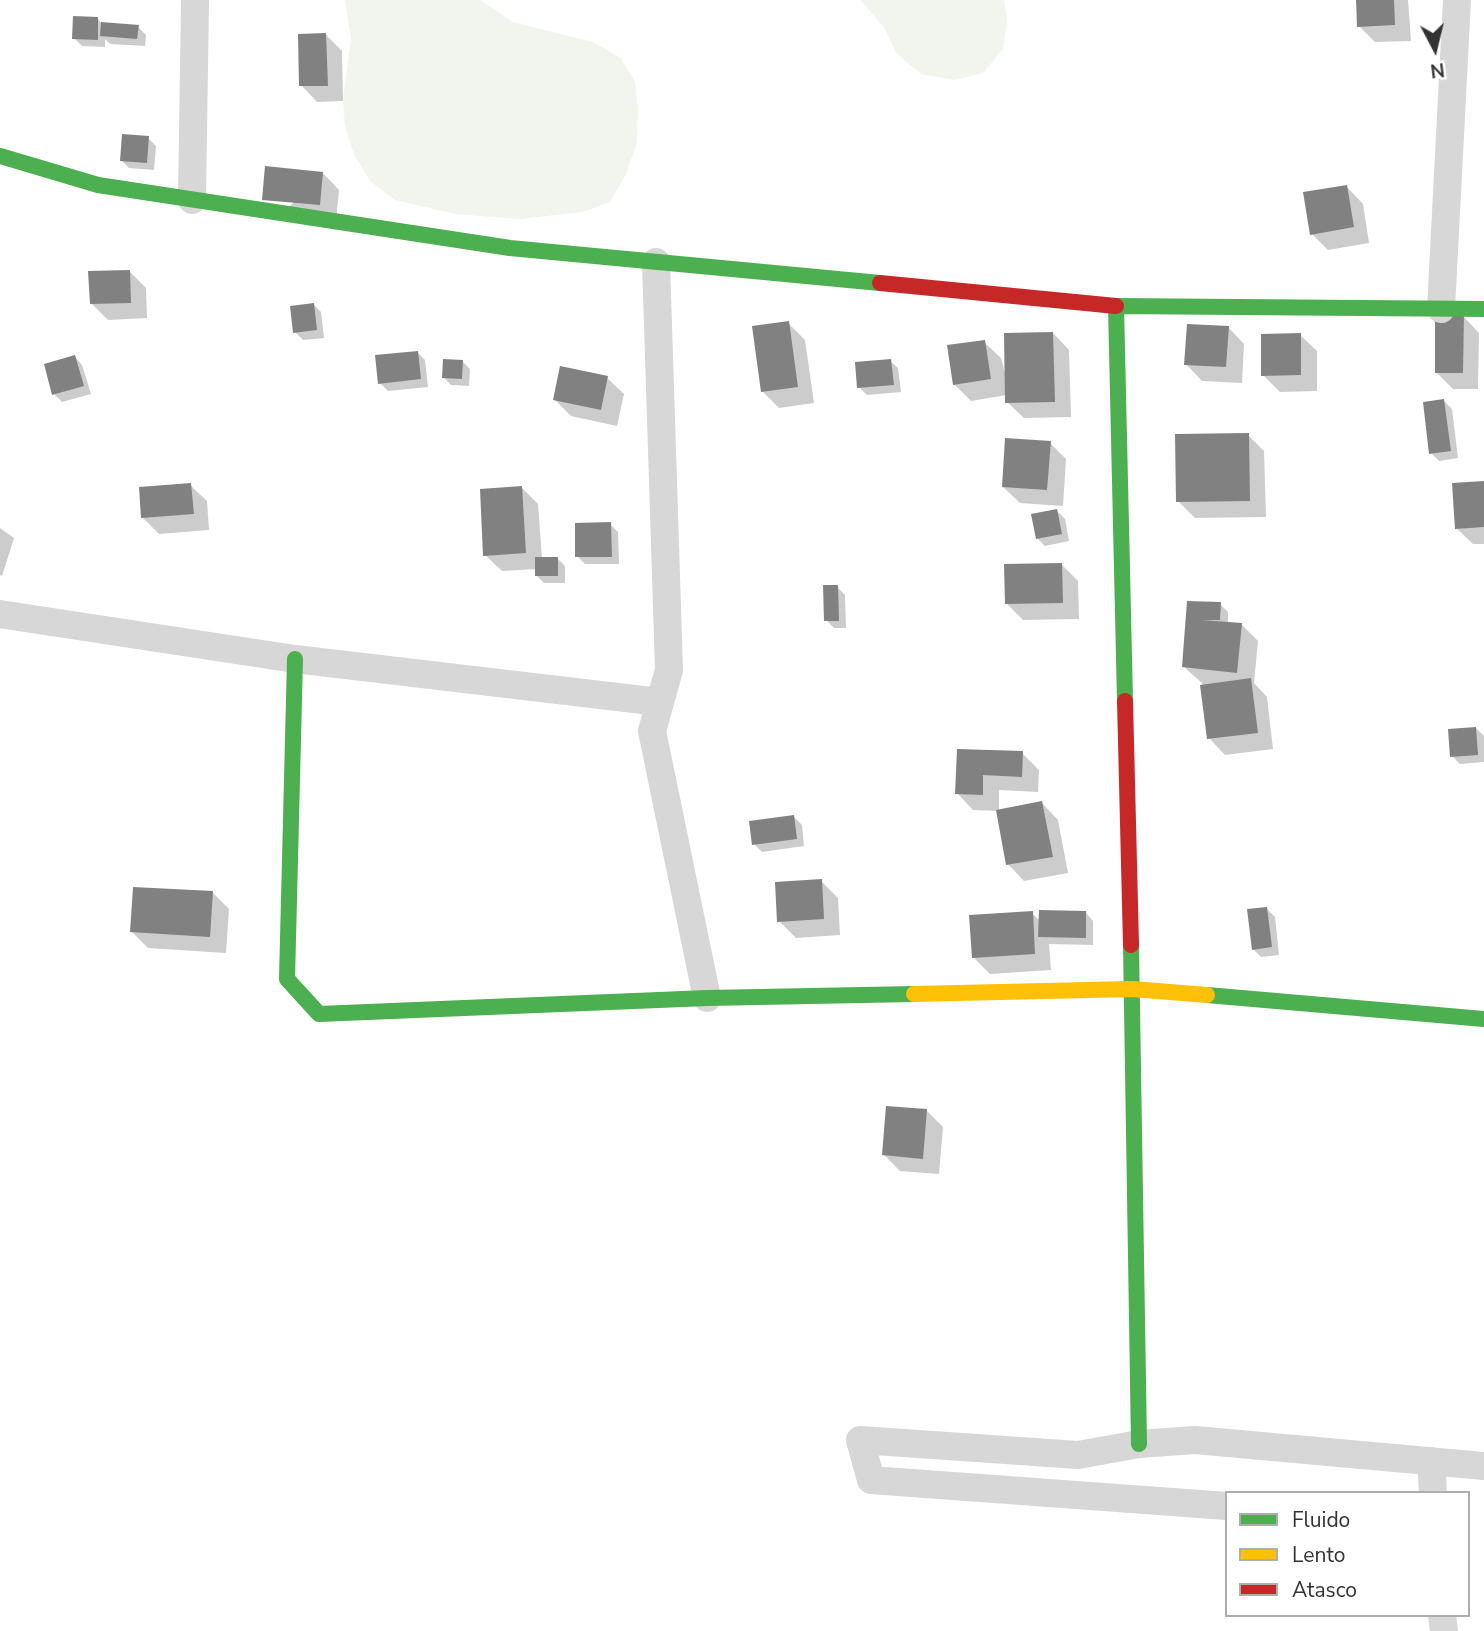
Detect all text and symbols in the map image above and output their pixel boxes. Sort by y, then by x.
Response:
north arrow [1400,14,1470,84]
text: N [1429,56,1446,84]
legend [1225,1491,1470,1617]
text: Fluido [1292,1506,1350,1534]
text: Lento [1292,1541,1345,1569]
text: Atasco [1292,1576,1357,1604]

